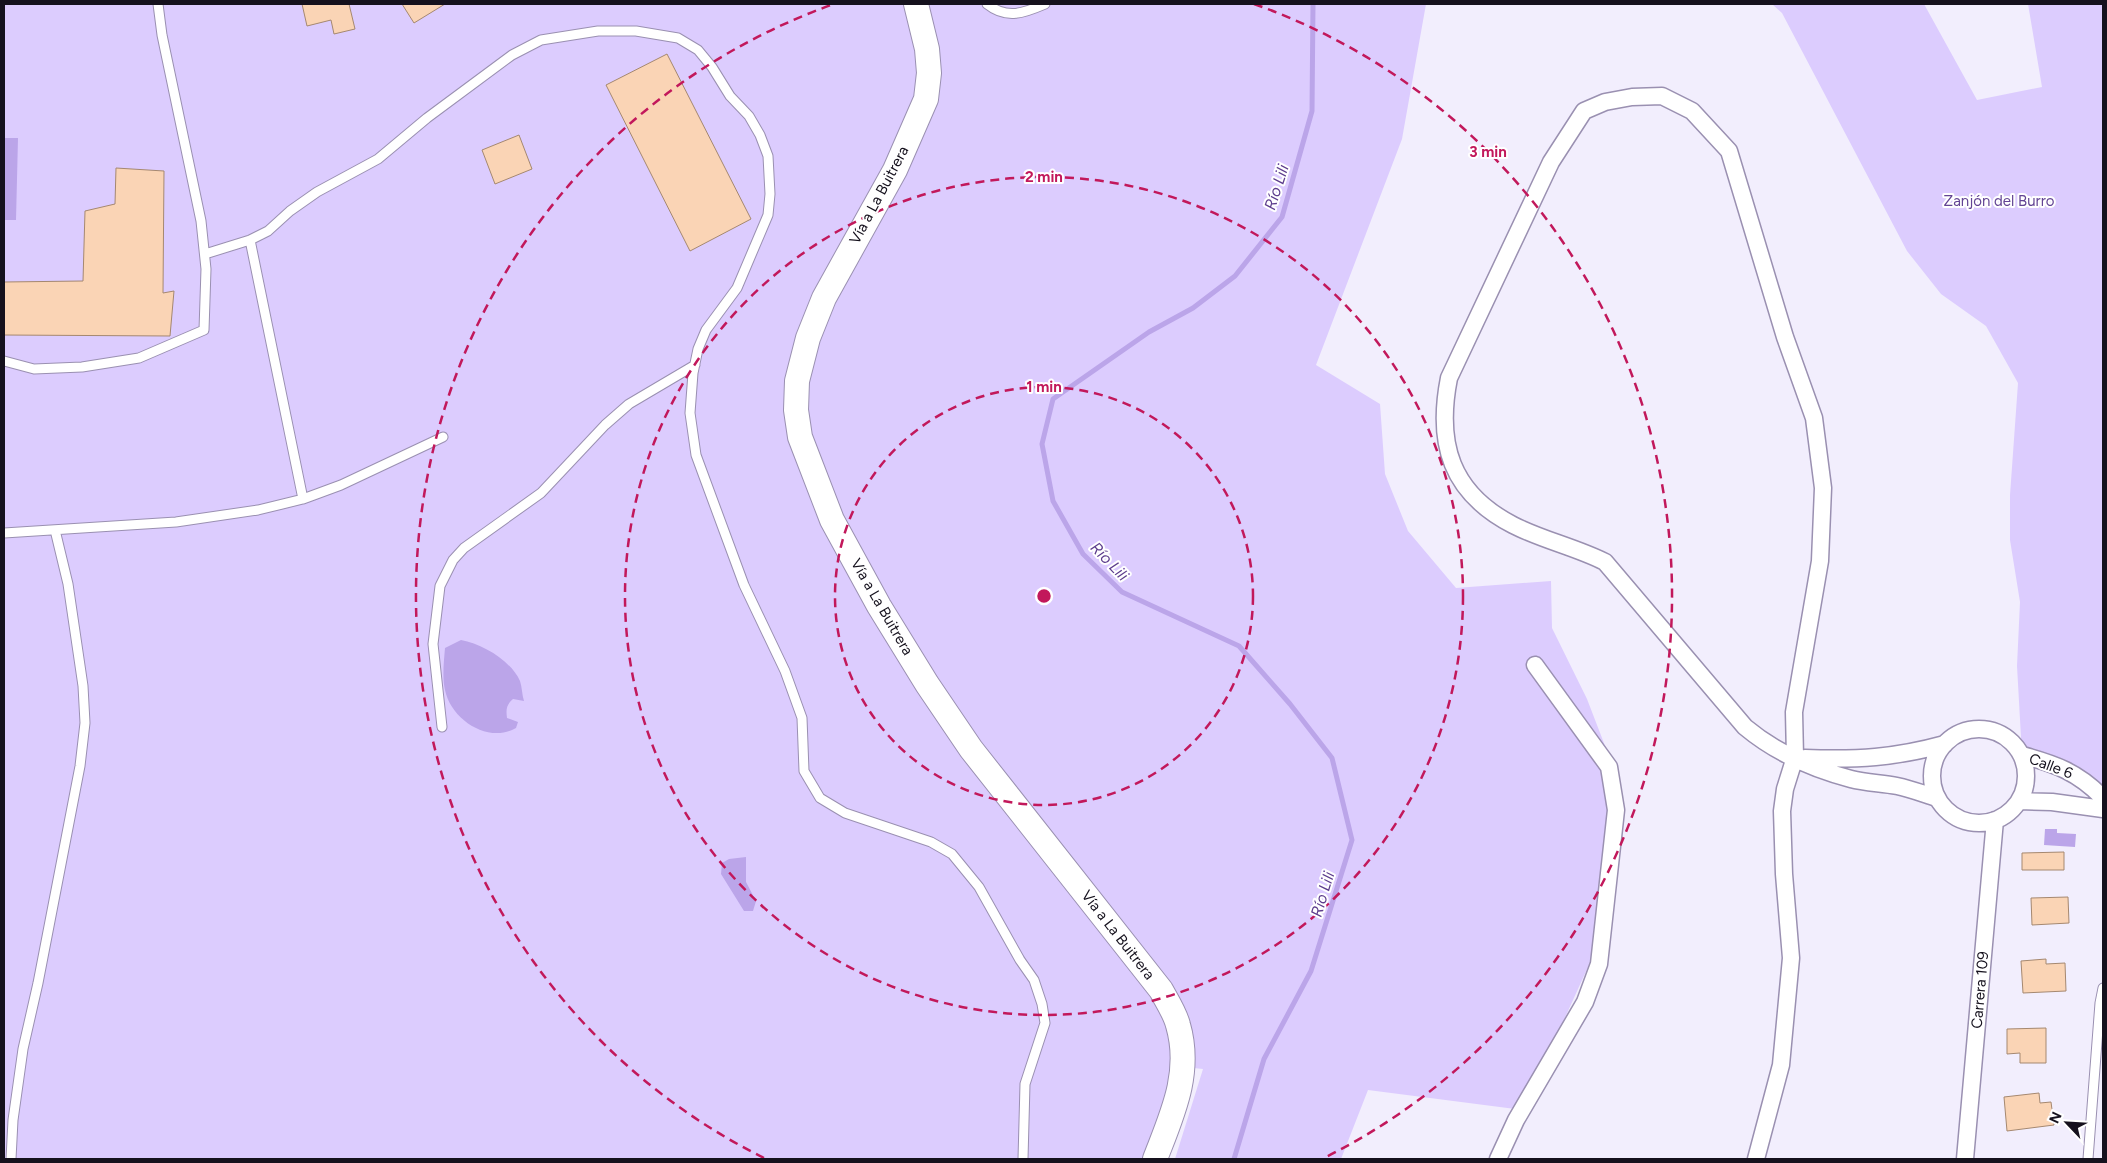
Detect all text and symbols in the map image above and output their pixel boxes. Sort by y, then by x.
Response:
street label: Vía a La Buitrera [846,143,912,247]
text: 3 min [1469,143,1507,161]
water label: Río Lili [1260,162,1293,212]
text: 2 min [1025,168,1063,186]
park label: Zanjón del Burro [1944,192,2055,210]
text: 1 min [1026,378,1062,396]
water label: Río Lili [1087,538,1133,585]
street label: Vía a La Buitrera [847,556,917,658]
centre of rings [1035,587,1053,605]
street label: Calle 6 [2027,749,2076,783]
water label: Río Lili [1307,869,1338,919]
street label: Vía a La Buitrera [1078,887,1158,983]
street label: Carrera 109 [1968,951,1992,1029]
north arrow [2042,1098,2092,1148]
text: N [2046,1109,2066,1126]

